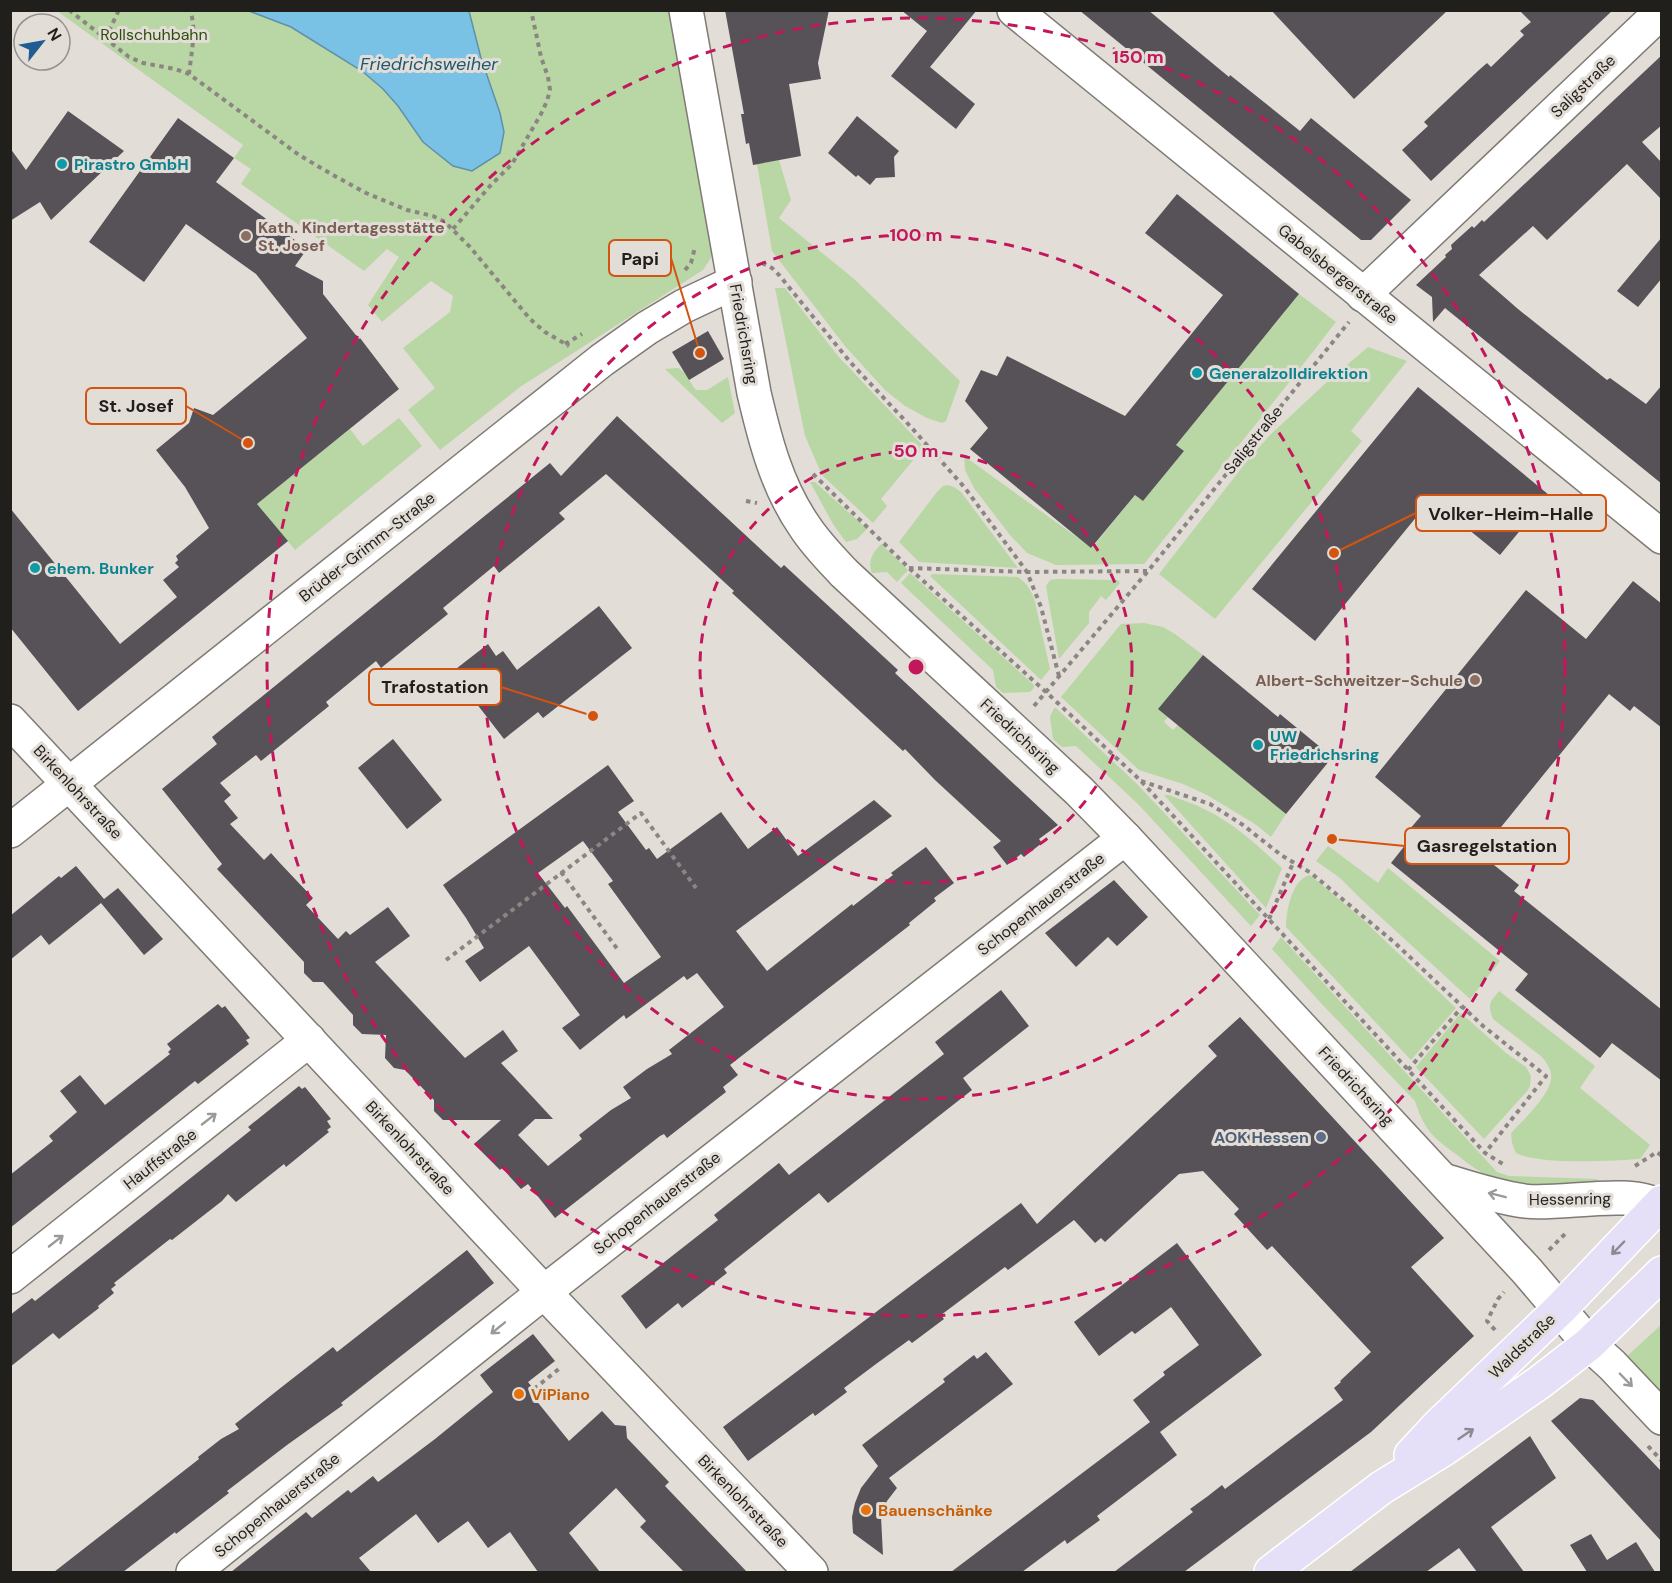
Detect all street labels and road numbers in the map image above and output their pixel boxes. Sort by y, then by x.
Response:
street label: Saligstraße [1546,50,1620,122]
street label: Gabelsbergerstraße [1274,219,1402,329]
street label: Friedrichsring [725,282,763,386]
street label: Saligstraße [1219,401,1287,479]
street label: Brüder-Grimm-Straße [295,487,439,607]
street label: Friedrichsring [976,694,1064,778]
street label: Birkenlohrstraße [29,740,127,844]
street label: Schopenhauerstraße [973,848,1109,960]
street label: Friedrichsring [1314,1042,1398,1130]
street label: Birkenlohrstraße [361,1096,459,1200]
street label: Hauffstraße [119,1124,201,1194]
street label: Schopenhauerstraße [589,1147,725,1259]
street label: Hessenring [1529,1188,1611,1210]
street label: Waldstraße [1484,1309,1560,1383]
street label: Schopenhauerstraße [210,1448,344,1562]
street label: Birkenlohrstraße [693,1450,793,1552]

